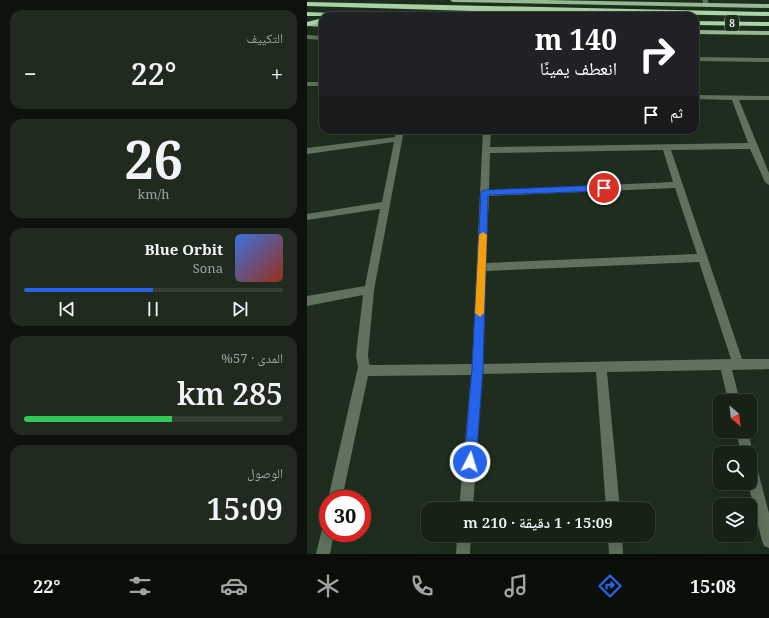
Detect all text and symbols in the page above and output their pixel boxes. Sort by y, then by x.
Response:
road number: 8 [725,15,739,31]
text: 140 m [535,20,617,58]
icon: right [631,28,683,80]
text: التكييف [247,29,283,47]
text: 22° [131,53,177,94]
text: انعطف يمينًا [540,56,617,80]
text: − [24,58,37,88]
text: + [271,58,283,88]
text: ثم [670,102,683,122]
icon: arrive [640,104,662,126]
text: 26 [124,123,183,194]
pin [587,171,621,205]
icon: arrive [593,177,615,199]
text: km/h [138,185,169,203]
text: Blue Orbit [144,239,223,259]
text: Sona [193,259,223,277]
icon: previous [56,298,78,320]
icon: pause [142,298,164,320]
icon: next [229,298,251,320]
text: المدى · 57% [221,349,283,367]
text: 285 km [177,373,283,414]
north arrow [713,394,757,438]
map controls [713,394,757,542]
position arrow [449,441,491,483]
button: search [713,446,757,490]
text: الوصول [247,464,283,482]
text: 15:09 [207,488,283,529]
speed limit sign: 30 [319,490,371,542]
button: layers [713,498,757,542]
text: 15:09 · 1 دقيقة · 210 m [463,512,613,532]
icon: filters [126,572,154,600]
icon: car [220,572,248,600]
icon: climate [314,572,342,600]
icon: phone [408,572,436,600]
icon: music [502,572,530,600]
icon: directions [596,572,624,600]
text: 22° [33,574,61,598]
text: 15:08 [690,574,736,598]

